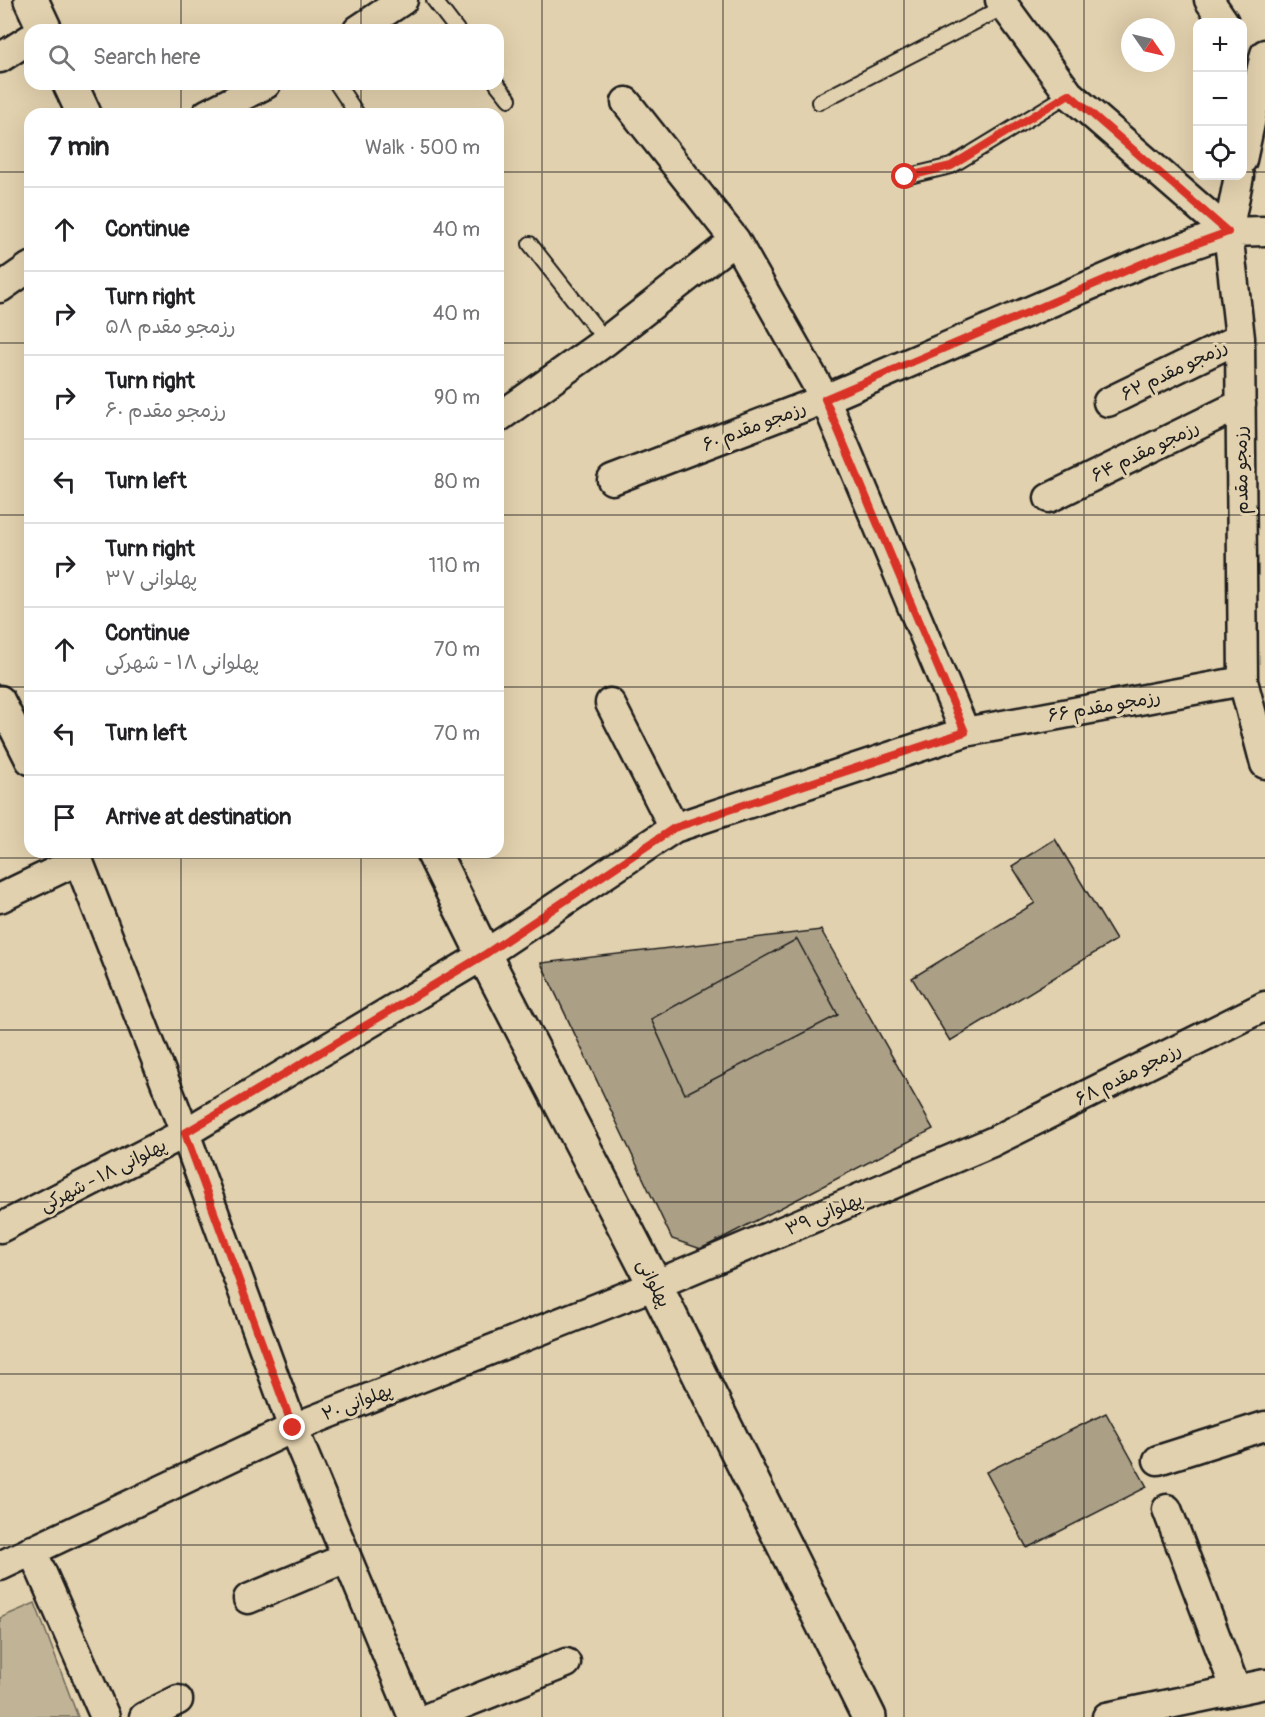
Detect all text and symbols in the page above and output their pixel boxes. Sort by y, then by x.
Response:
north arrow [1121,18,1175,72]
map controls [1193,18,1247,180]
button: + [1193,18,1247,72]
search box [24,24,504,90]
icon: search [45,41,78,74]
text: Search here [93,43,200,71]
button: − [1193,72,1247,126]
button: locate [1193,126,1247,180]
text: 7 min [48,131,110,163]
text: Walk · 500 m [365,135,480,160]
route start [891,163,917,189]
icon: ahead [48,213,81,246]
text: Continue [105,215,189,243]
text: 40 m [433,217,480,242]
text: Turn right [105,283,195,311]
icon: right [48,297,81,330]
text: 40 m [433,301,480,326]
text: رزمجو مقدم ۵۸ [105,314,236,339]
street label: رزمجو مقدم ۶۲ [1117,335,1232,408]
text: Turn right [105,367,195,395]
icon: right [48,381,81,414]
text: 90 m [434,385,480,410]
street label: رزمجو مقدم ۶۰ [699,396,810,459]
text: رزمجو مقدم ۶۰ [105,398,226,423]
street label: رزمجو مقدم ۶۴ [1088,415,1204,489]
street label: رزمجو مقدم [1229,425,1256,514]
icon: left [48,465,81,498]
text: Turn left [105,467,187,495]
text: 80 m [434,469,480,494]
text: Turn right [105,535,195,563]
icon: right [48,549,81,582]
text: 110 m [429,553,480,578]
text: پهلوانی ۳۷ [105,566,197,591]
text: Continue [105,619,189,647]
icon: ahead [48,633,81,666]
text: 70 m [434,637,480,662]
text: پهلوانی ۱۸ - شهرکی [105,650,259,675]
street label: رزمجو مقدم ۶۶ [1046,685,1163,730]
icon: left [48,717,81,750]
text: Turn left [105,719,187,747]
text: 70 m [434,721,480,746]
icon: arrive [48,801,81,834]
text: Arrive at destination [105,803,291,831]
street label: رزمجو مقدم ۶۸ [1071,1038,1186,1113]
street label: پهلوانی ۱۸ - شهرکی [36,1134,170,1217]
street label: پهلوانی ۳۹ [782,1188,866,1241]
street label: پهلوانی [632,1255,676,1311]
street label: پهلوانی ۲۰ [319,1379,396,1426]
route end [279,1414,305,1440]

